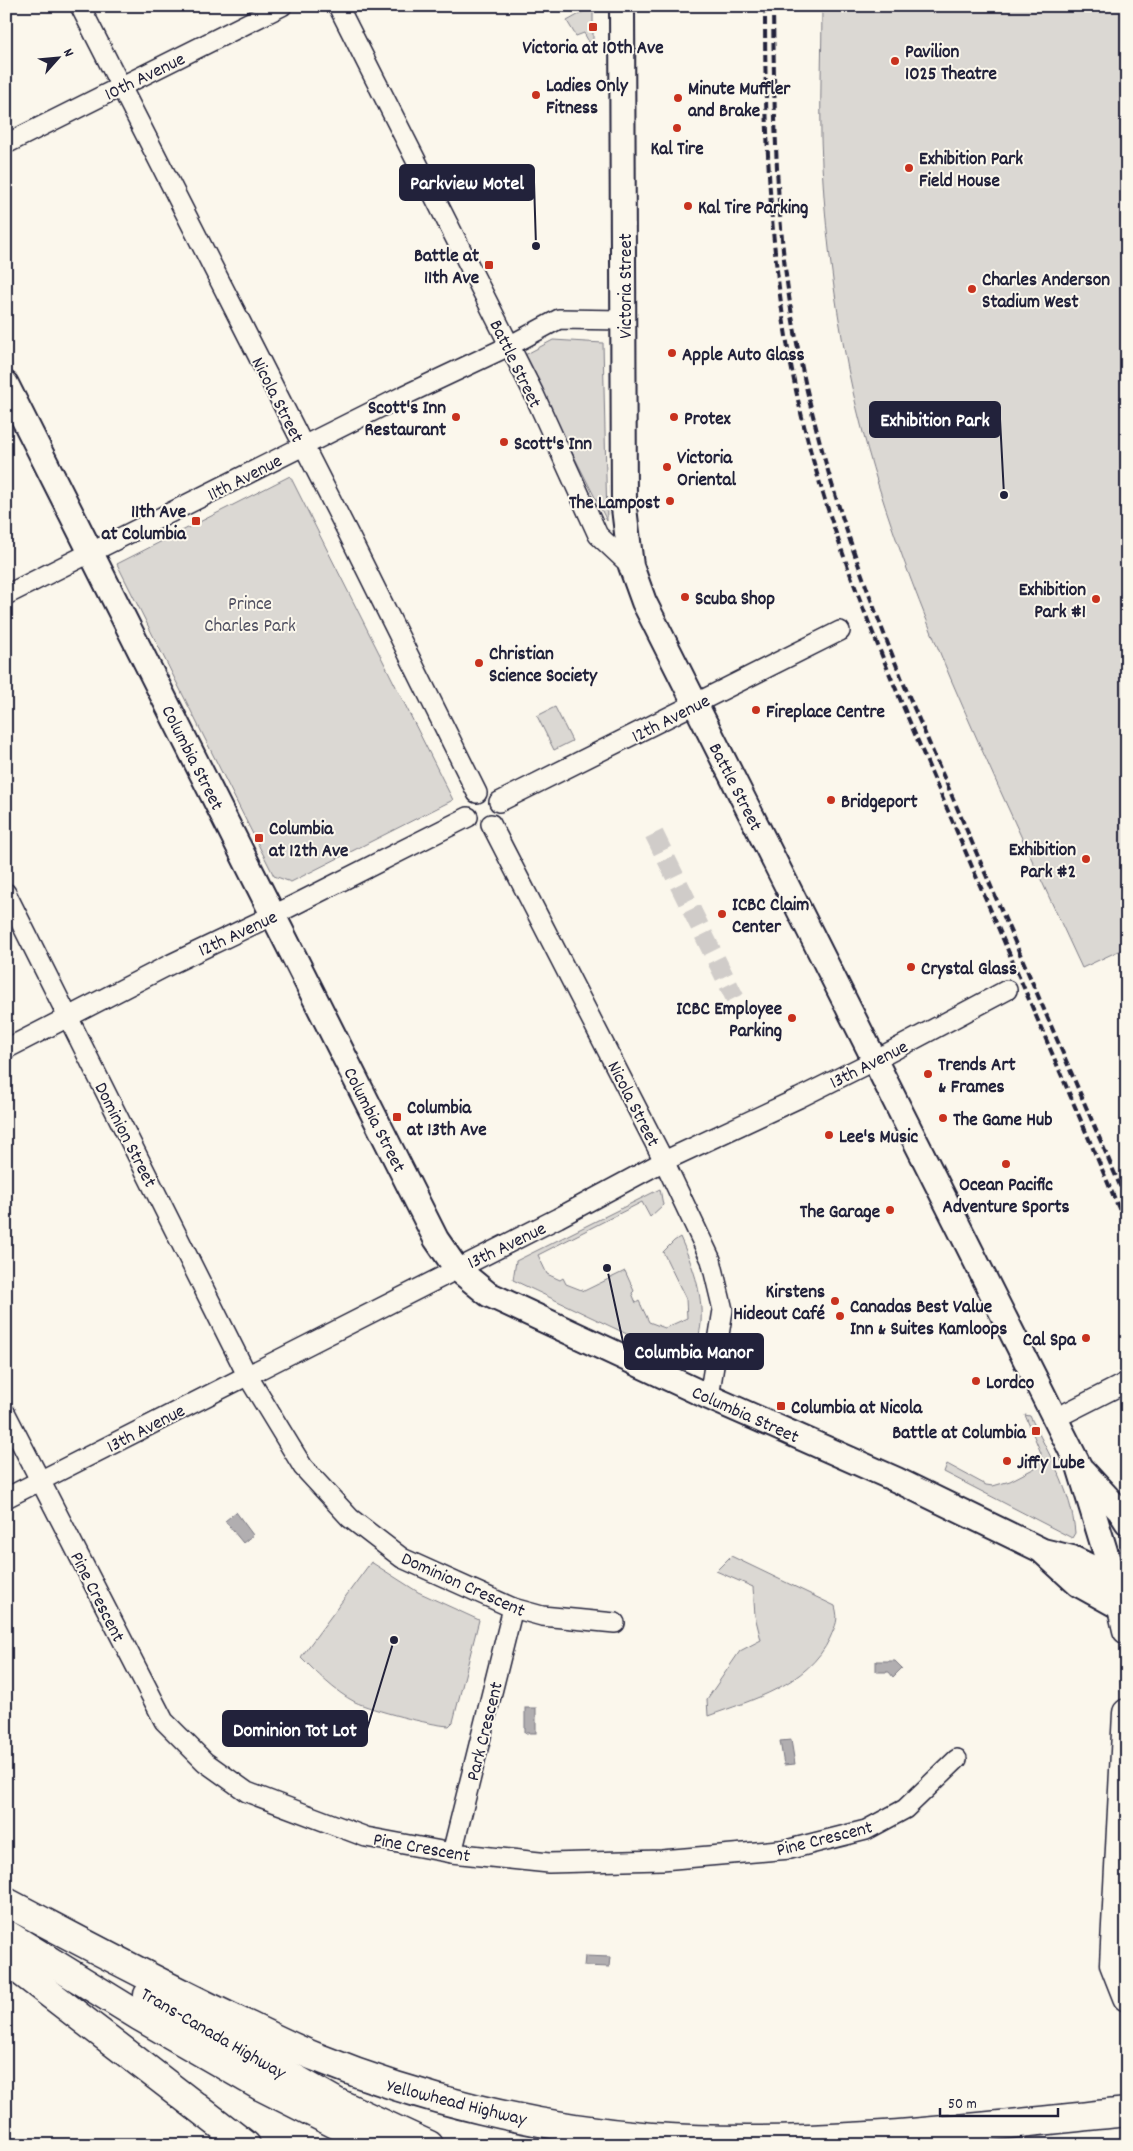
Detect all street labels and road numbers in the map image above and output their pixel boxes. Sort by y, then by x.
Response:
street label: 10th Avenue [101,47,190,109]
street label: Victoria Street [614,233,641,339]
street label: Battle Street [481,316,547,413]
street label: Nicola Street [243,353,309,448]
street label: 11th Avenue [204,449,288,509]
street label: 12th Avenue [628,689,715,751]
street label: Columbia Street [153,701,229,816]
street label: Battle Street [700,739,768,836]
street label: 12th Avenue [194,905,282,965]
street label: 13th Avenue [826,1035,913,1097]
street label: Nicola Street [599,1057,665,1152]
street label: Columbia Street [335,1063,411,1178]
street label: Dominion Street [86,1078,162,1193]
street label: 13th Avenue [464,1216,551,1278]
street label: Columbia Street [687,1381,802,1452]
street label: 13th Avenue [103,1399,190,1461]
street label: Dominion Crescent [396,1547,529,1626]
street label: Pine Crescent [62,1548,130,1647]
street label: Park Crescent [461,1679,512,1784]
street label: Pine Crescent [774,1815,876,1865]
street label: Pine Crescent [371,1828,472,1871]
street label: Trans-Canada Highway [134,1982,290,2088]
street label: Yellowhead Highway [383,2074,529,2135]

